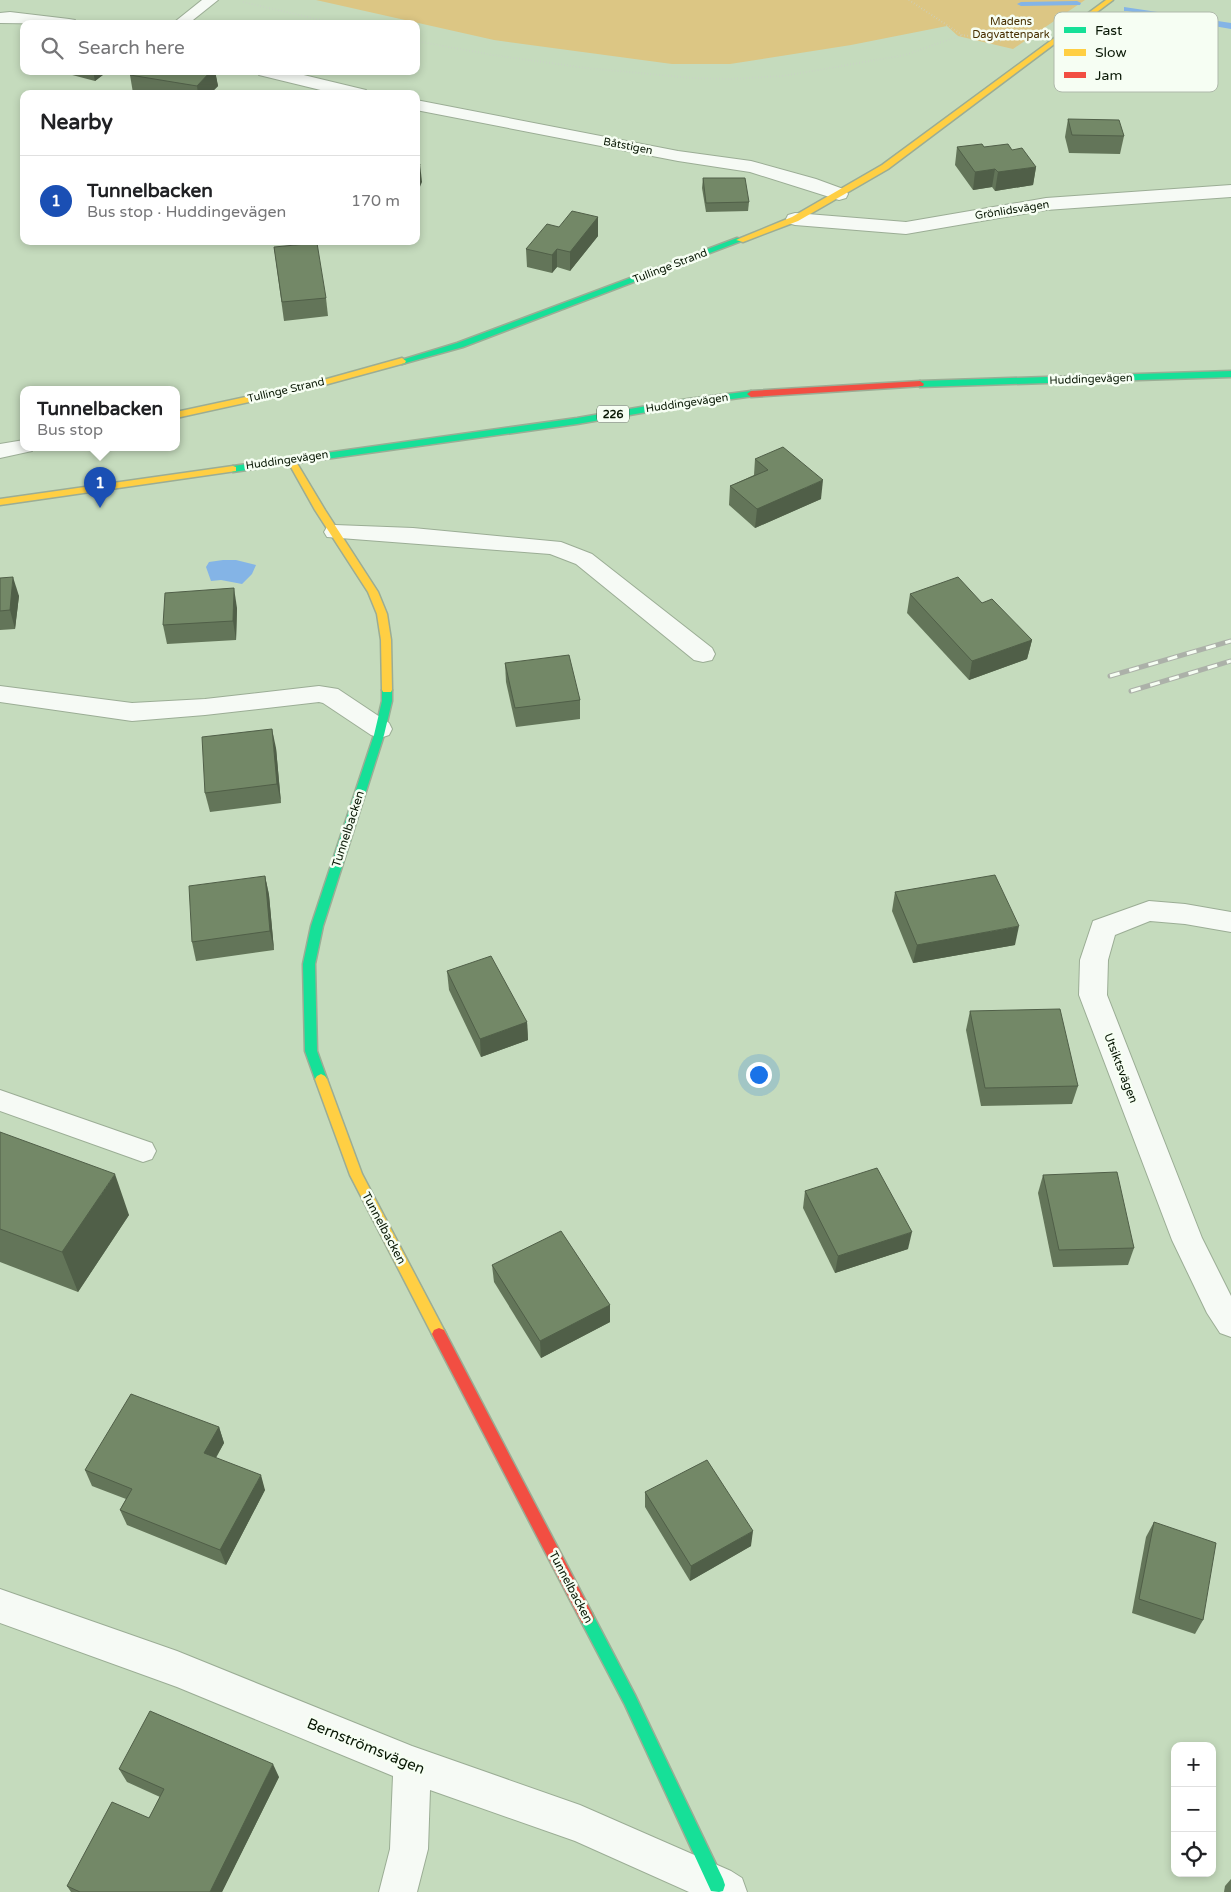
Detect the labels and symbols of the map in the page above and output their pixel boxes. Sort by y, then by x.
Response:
legend [1054,12,1218,92]
park label: Madens Dagvattenpark [972,15,1050,41]
text: Fast [1095,22,1123,39]
text: Slow [1095,44,1127,61]
text: Jam [1095,67,1122,84]
street label: Båtstigen [602,135,654,157]
street label: Grönlidsvägen [974,198,1050,222]
street label: Tullinge Strand [631,246,709,286]
street label: Huddingevägen [1049,371,1133,387]
street label: Tullinge Strand [246,375,326,405]
street label: Huddingevägen [645,391,729,415]
road number: 226 [597,406,629,422]
street label: Huddingevägen [245,448,329,472]
pin: 1 [84,467,116,508]
street label: Tunnelbacken [329,789,367,869]
street label: Utsiktsvägen [1101,1031,1141,1105]
your location [746,1062,772,1088]
street label: Tunnelbacken [359,1190,409,1266]
street label: Tunnelbacken [546,1549,596,1625]
street label: Bernströmsvägen [304,1714,428,1778]

